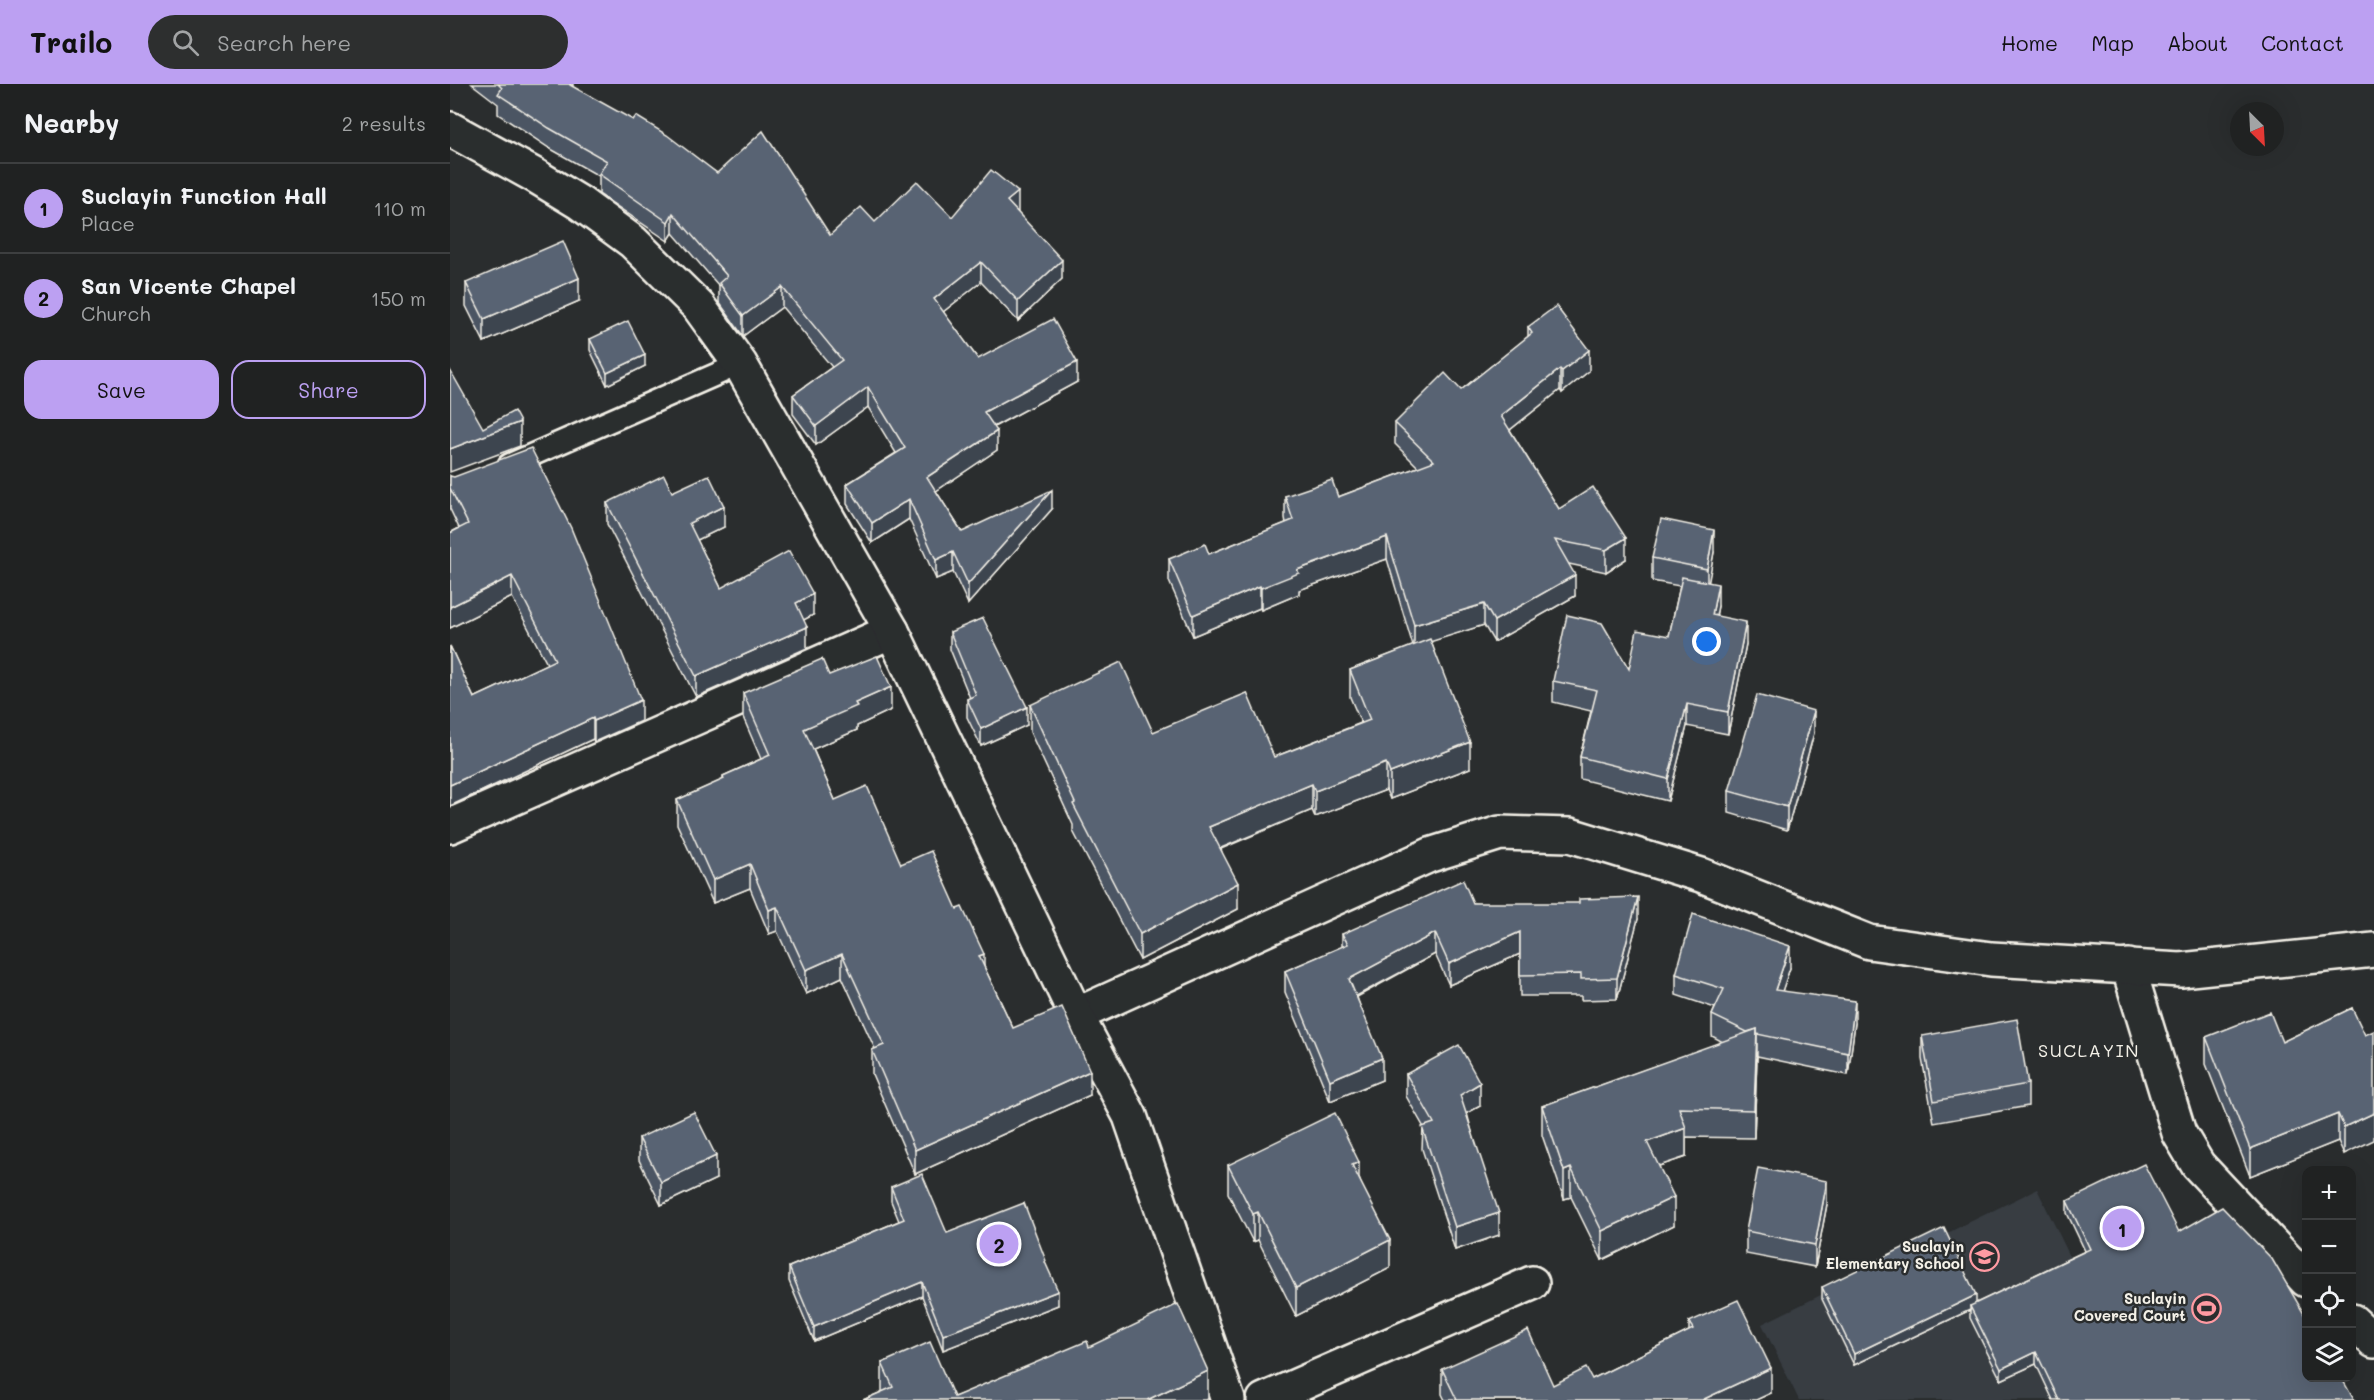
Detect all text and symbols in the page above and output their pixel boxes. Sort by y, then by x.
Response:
search box [148,15,568,69]
text: Trailo [30,24,112,60]
icon: search [169,26,202,59]
text: Search here [217,28,351,57]
text: Home [2001,29,2058,56]
text: Map [2091,29,2134,56]
text: About [2167,29,2228,56]
text: Contact [2261,29,2344,56]
north arrow [2230,102,2284,156]
text: Nearby [24,106,119,140]
text: 2 results [342,110,426,136]
text: Suclayin Function Hall [81,181,327,210]
text: 1 [39,195,48,221]
text: 110 m [373,195,426,221]
text: Place [81,210,135,236]
text: San Vicente Chapel [81,271,296,300]
text: 2 [38,285,49,311]
text: 150 m [371,285,426,311]
text: Church [81,300,151,326]
button: Save [24,360,219,419]
button: Share [231,360,426,419]
your location [1692,627,1721,656]
district label: SUCLAYIN [2038,1038,2140,1062]
map controls [2302,1166,2356,1382]
button: + [2302,1166,2356,1220]
pin: 1 [2102,1206,2142,1250]
button: − [2302,1220,2356,1274]
pin: 2 [980,1222,1018,1266]
place label: Suclayin Elementary School [1825,1236,1964,1273]
school or university icon: Suclayin Elementary School [1969,1240,2001,1272]
button: locate [2302,1274,2356,1328]
place label: Suclayin Covered Court [2074,1288,2186,1325]
sports icon: Suclayin Covered Court [2191,1292,2223,1324]
button: layers [2302,1328,2356,1382]

